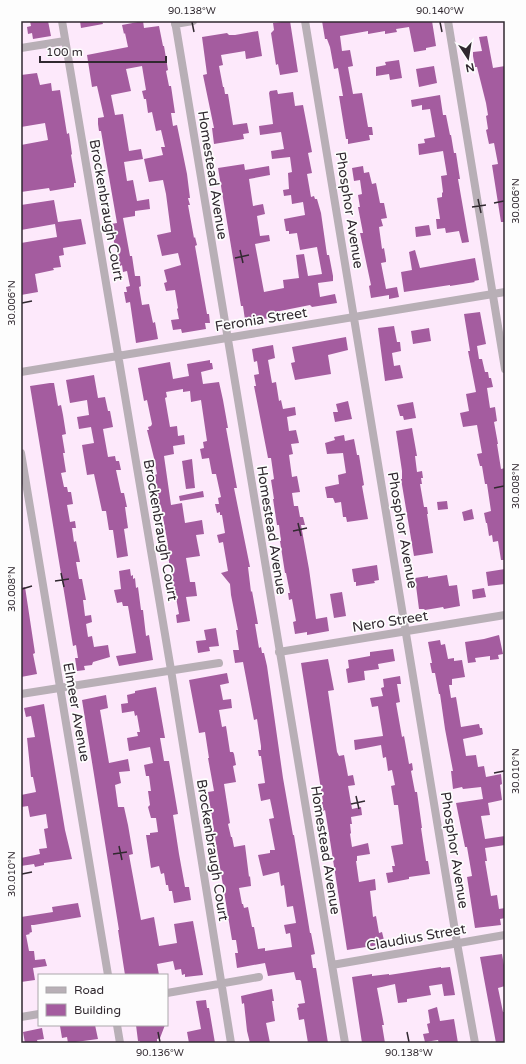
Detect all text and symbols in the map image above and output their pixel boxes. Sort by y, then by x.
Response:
text: 90.138°W [168,5,216,17]
text: 90.140°W [416,5,464,17]
scale bar [40,38,166,64]
north arrow [448,38,488,78]
text: 100 m [46,45,83,59]
text: N [464,60,476,75]
street label: Homestead Avenue [194,110,231,241]
street label: Brockenbraugh Court [86,138,127,283]
street label: Phosphor Avenue [332,150,367,270]
text: 30.006°N [510,178,522,224]
text: 30.006°N [6,280,18,326]
street label: Feronia Street [214,304,309,335]
street label: Brockenbraugh Court [140,458,181,603]
text: 30.008°N [510,463,522,509]
street label: Homestead Avenue [253,465,290,596]
street label: Phosphor Avenue [384,470,421,590]
text: 30.008°N [6,566,18,612]
street label: Nero Street [351,607,430,636]
street label: Elmeer Avenue [59,661,94,763]
text: 30.010°N [510,748,522,794]
street label: Brockenbraugh Court [193,778,232,923]
street label: Homestead Avenue [307,785,344,916]
street label: Phosphor Avenue [437,790,472,910]
text: 30.010°N [6,851,18,897]
street label: Claudius Street [365,920,468,955]
legend [38,974,168,1026]
text: Road [74,983,104,997]
text: Building [74,1003,121,1017]
text: 90.136°W [136,1047,184,1059]
text: 90.138°W [385,1047,433,1059]

